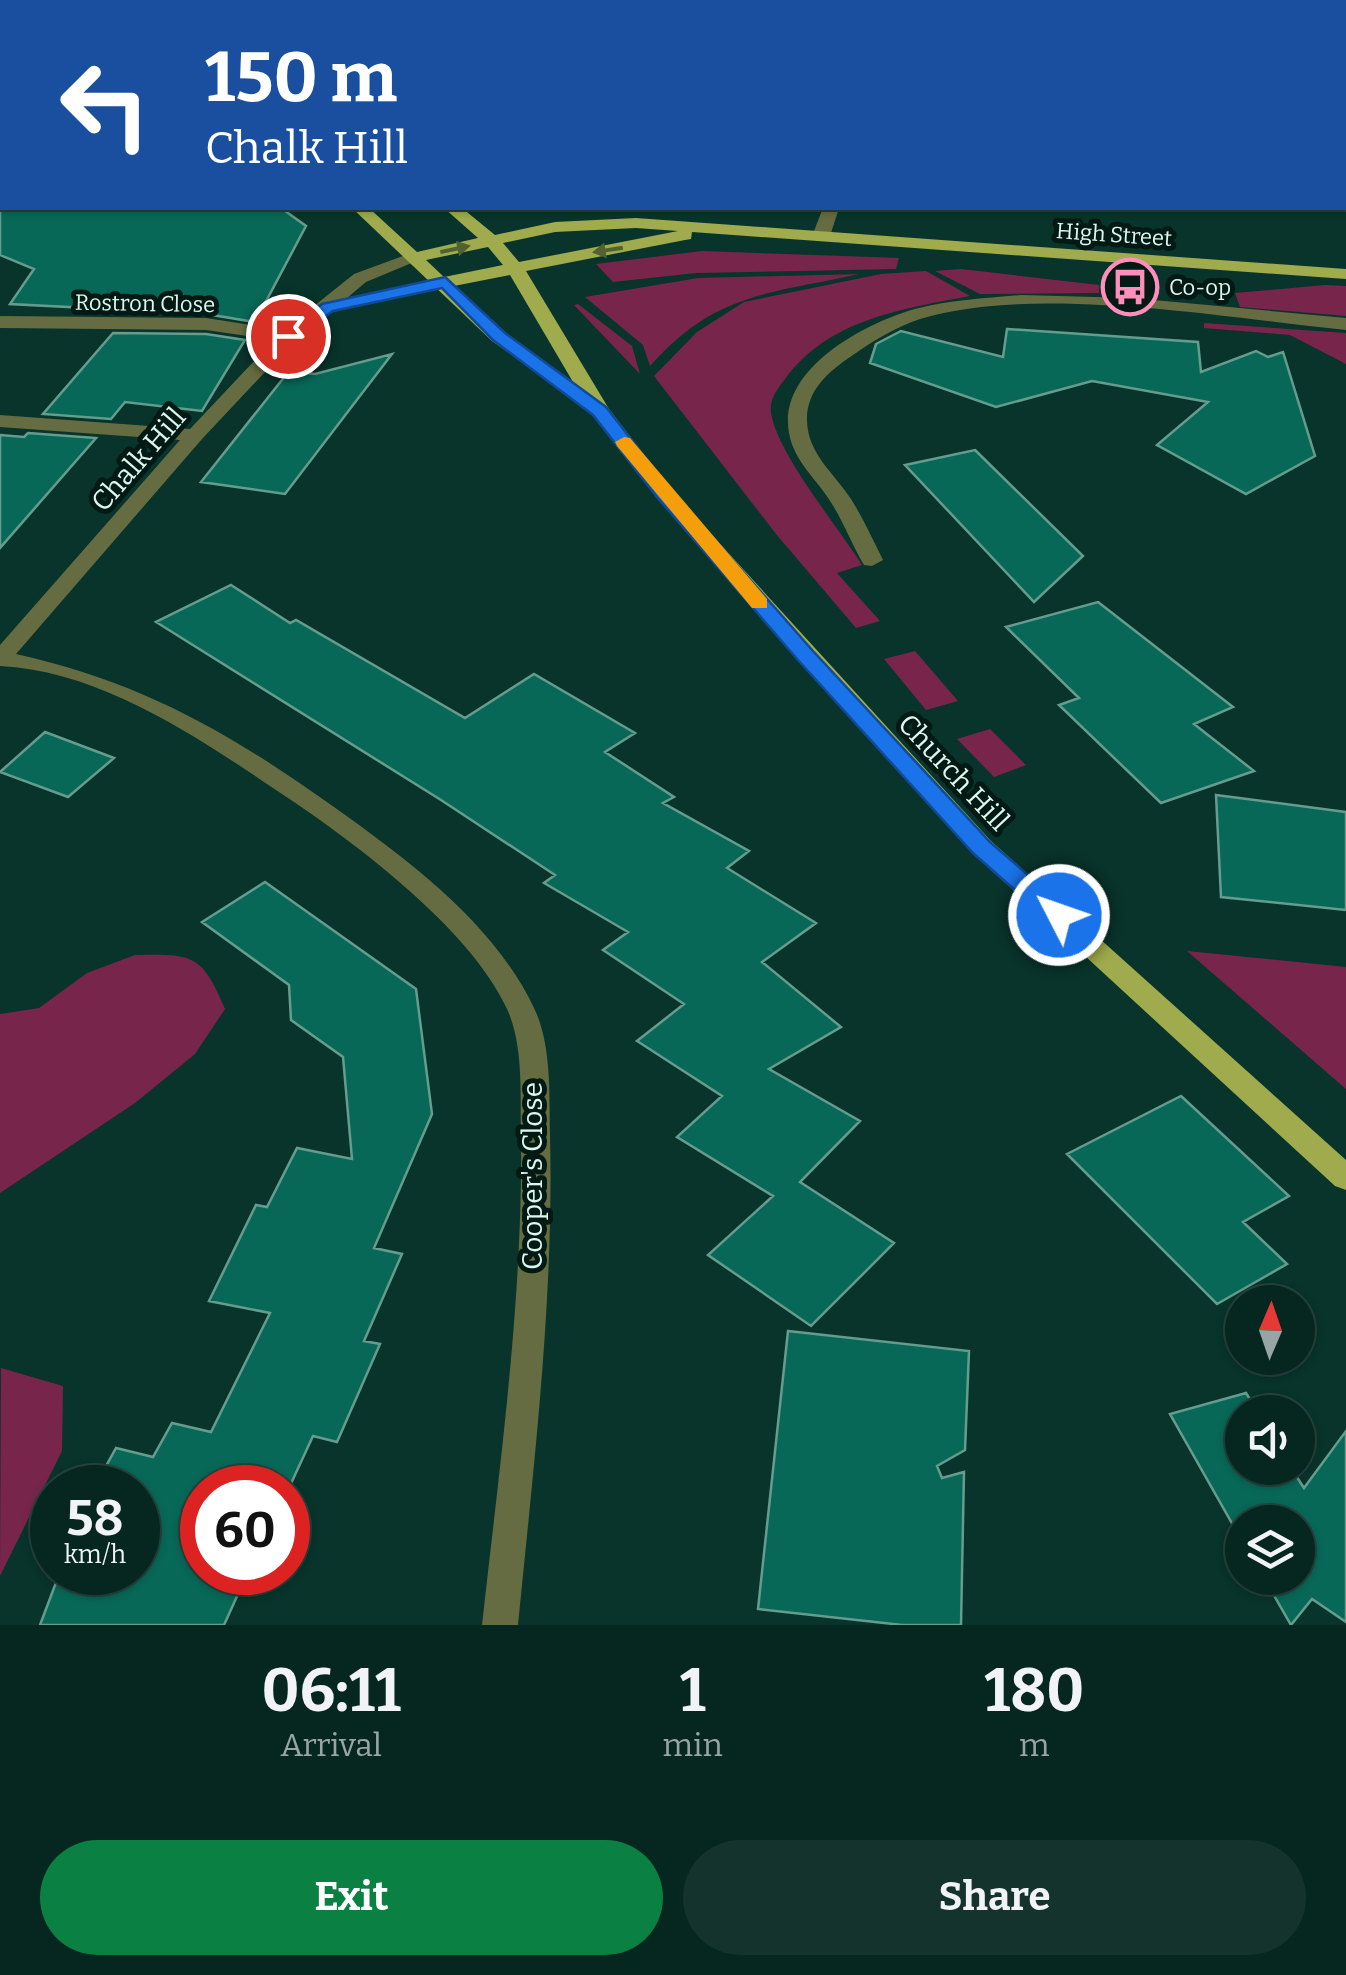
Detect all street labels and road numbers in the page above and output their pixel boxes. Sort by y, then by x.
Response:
street label: High Street [1055,217,1173,252]
street label: Rostron Close [75,289,215,318]
street label: Chalk Hill [85,401,192,518]
street label: Church Hill [891,707,1016,837]
street label: Cooper's Close [516,1082,549,1270]

